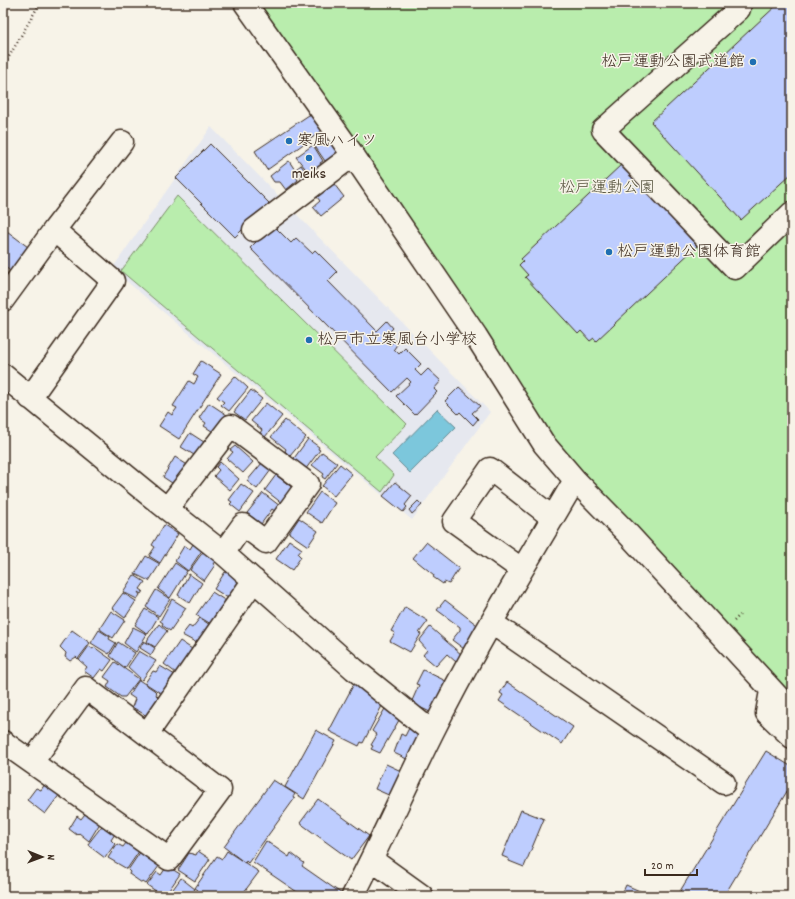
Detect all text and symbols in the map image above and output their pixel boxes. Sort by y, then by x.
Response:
place label: 松戸運動公園武道館 [601,51,745,74]
marker: 松戸運動公園武道館 [748,57,758,67]
place label: 寒風ハイツ [297,130,377,153]
marker: 寒風ハイツ [284,136,294,146]
marker: meiks [304,153,314,163]
place label: meiks [292,163,326,186]
park label: 松戸運動公園 [559,177,655,200]
place label: 松戸運動公園体育館 [617,241,761,264]
marker: 松戸運動公園体育館 [604,247,614,257]
place label: 松戸市立寒風台小学校 [317,329,477,352]
marker: 松戸市立寒風台小学校 [304,335,314,345]
north arrow [22,837,62,877]
scale bar [645,851,697,877]
text: N [42,854,58,861]
text: 20 m [651,858,674,875]

